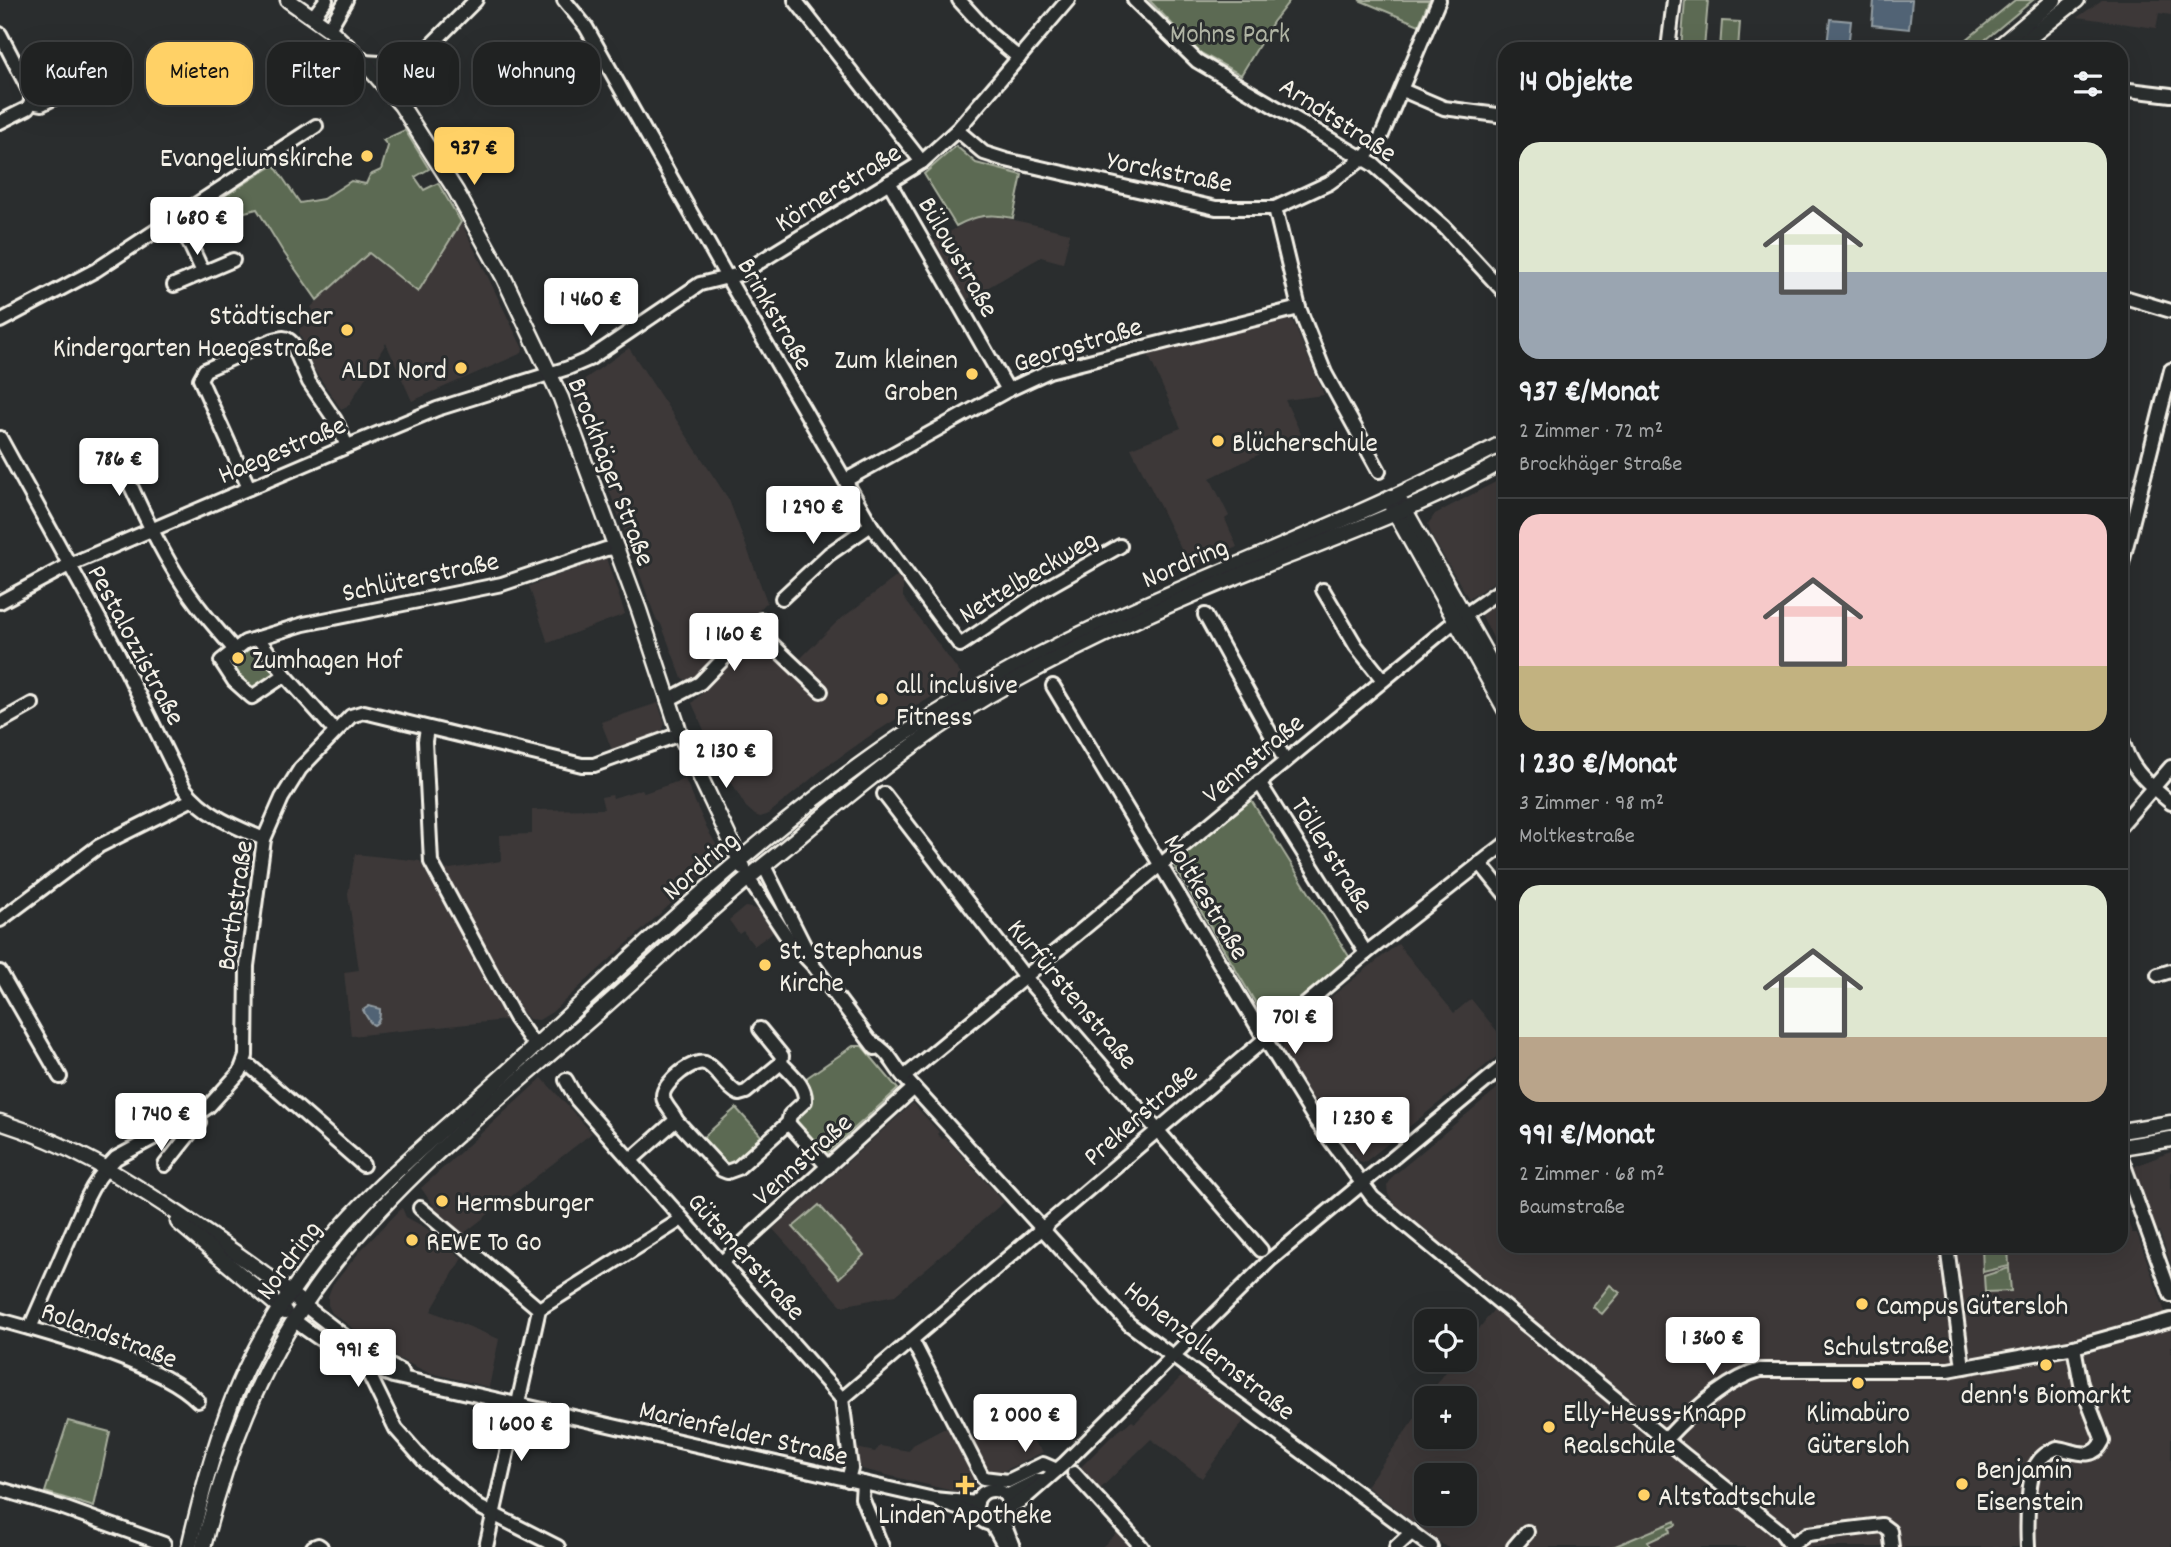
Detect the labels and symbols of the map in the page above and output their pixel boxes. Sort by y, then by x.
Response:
park label: Mohns Park [1170,17,1290,57]
street label: Arndtstraße [1269,69,1403,175]
pin: 937 € [425,128,523,187]
street label: Körnerstraße [769,135,911,245]
place label: Evangeliumskirche [160,141,353,181]
street label: Yorckstraße [1103,143,1235,207]
marker: Evangeliumskirche [359,148,375,164]
street label: Bülowstraße [905,191,1006,326]
pin: 1 680 € [132,198,262,257]
street label: Brinkstraße [724,252,821,379]
pin: 1 460 € [526,278,656,338]
place label: Städtischer Kindergarten Haegestraße [53,299,334,371]
street label: Georgstraße [1009,309,1148,386]
marker: Städtischer Kindergarten Haegestraße [339,322,355,338]
place label: Zum kleinen Groben [834,343,958,415]
place label: ALDI Nord [341,353,447,393]
marker: ALDI Nord [453,360,469,376]
marker: Zum kleinen Groben [964,366,980,382]
street label: Brockhäger Straße [554,373,663,573]
street label: Haegestraße [213,408,353,498]
place label: Blücherschule [1232,426,1378,466]
marker: Blücherschule [1210,433,1226,449]
pin: 786 € [70,438,168,498]
pin: 1 290 € [748,486,878,546]
street label: Nettelbeckweg [953,522,1107,637]
street label: Nordring [1136,530,1235,602]
street label: Schlüterstraße [339,544,503,616]
street label: Pestalozzistraße [74,559,193,734]
pin: 1 160 € [669,614,799,673]
place label: Zumhagen Hof [252,643,403,683]
marker: Zumhagen Hof [230,650,246,666]
place label: all inclusive Fitness [896,668,1018,740]
marker: all inclusive Fitness [874,691,890,707]
street label: Vennstraße [1195,706,1315,816]
pin: 2 130 € [661,730,791,790]
street label: Töllerstraße [1278,791,1381,923]
street label: Nordring [655,823,750,913]
street label: Moltkestraße [1150,828,1257,969]
street label: Barthstraße [209,838,267,973]
street label: Kurfürstenstraße [995,912,1145,1080]
place label: St. Stephanus Kirche [779,934,923,1006]
marker: St. Stephanus Kirche [757,957,773,973]
pin: 701 € [1246,996,1344,1056]
street label: Prekerstraße [1076,1055,1209,1178]
pin: 1 740 € [96,1094,226,1153]
pin: 1 230 € [1298,1098,1428,1157]
street label: Vennstraße [745,1106,863,1218]
street label: Gütsmerstraße [675,1185,813,1332]
place label: Hermsburger [456,1186,594,1226]
marker: Hermsburger [434,1193,450,1209]
street label: Nordring [248,1214,334,1310]
place label: REWE To Go [426,1225,542,1265]
marker: REWE To Go [404,1232,420,1248]
street label: Hohenzollernstraße [1114,1273,1302,1433]
place label: Campus Gütersloh [1876,1289,2068,1329]
street label: Rolandstraße [34,1293,182,1382]
marker: Campus Gütersloh [1854,1296,1870,1312]
pin: 1 360 € [1648,1318,1778,1377]
street label: Schulstraße [1823,1328,1950,1370]
pin: 991 € [309,1330,407,1389]
marker: denn's Biomarkt [2038,1357,2054,1373]
marker: Klimabüro Gütersloh [1850,1375,1866,1391]
place label: denn's Biomarkt [1961,1378,2131,1418]
street label: Marienfelder Straße [634,1392,851,1479]
pin: 2 000 € [960,1394,1090,1454]
place label: Elly-Heuss-Knapp Realschule [1563,1396,1747,1468]
place label: Klimabüro Gütersloh [1806,1396,1910,1468]
pin: 1 600 € [456,1404,586,1463]
marker: Elly-Heuss-Knapp Realschule [1541,1419,1557,1435]
place label: Benjamin Eisenstein [1976,1453,2083,1525]
marker: Benjamin Eisenstein [1954,1476,1970,1492]
marker: Linden Apotheke [957,1477,973,1493]
place label: Altstadtschule [1658,1480,1816,1520]
marker: Altstadtschule [1636,1487,1652,1503]
place label: Linden Apotheke [878,1498,1052,1538]

